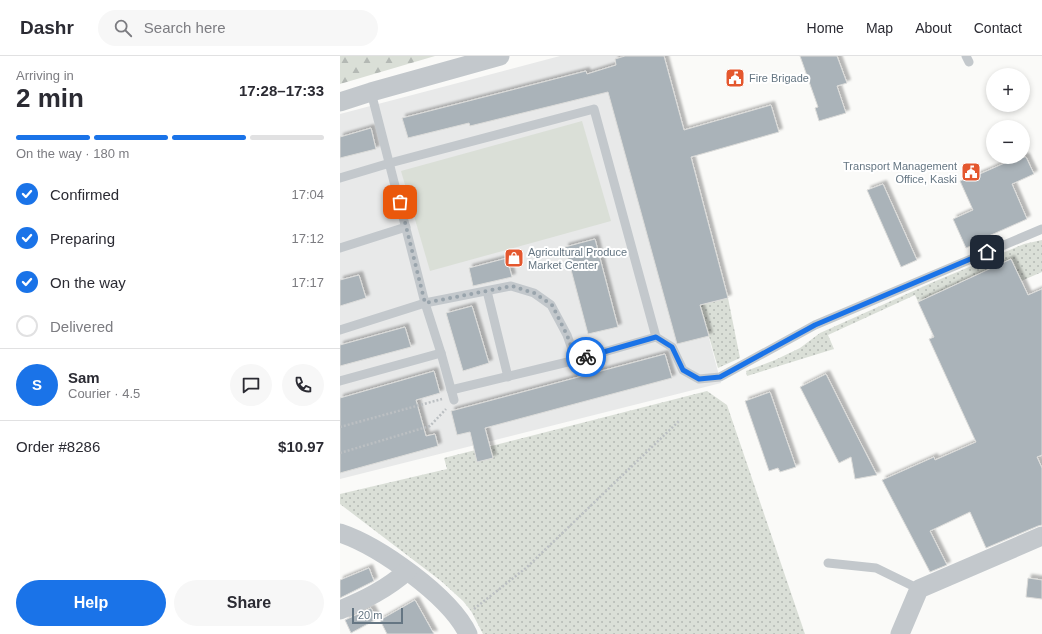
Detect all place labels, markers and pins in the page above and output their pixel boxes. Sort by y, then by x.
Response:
public building icon: Fire Brigade [724,67,746,89]
place label: Fire Brigade [749,72,809,84]
place label: Transport Management Office, Kaski [843,160,957,185]
public building icon: Transport Management Office, Kaski [960,161,982,183]
pin [383,185,417,219]
pin [970,235,1004,269]
place label: Agricultural Produce Market Center [528,246,627,271]
shop icon: Agricultural Produce Market Center [503,247,525,269]

